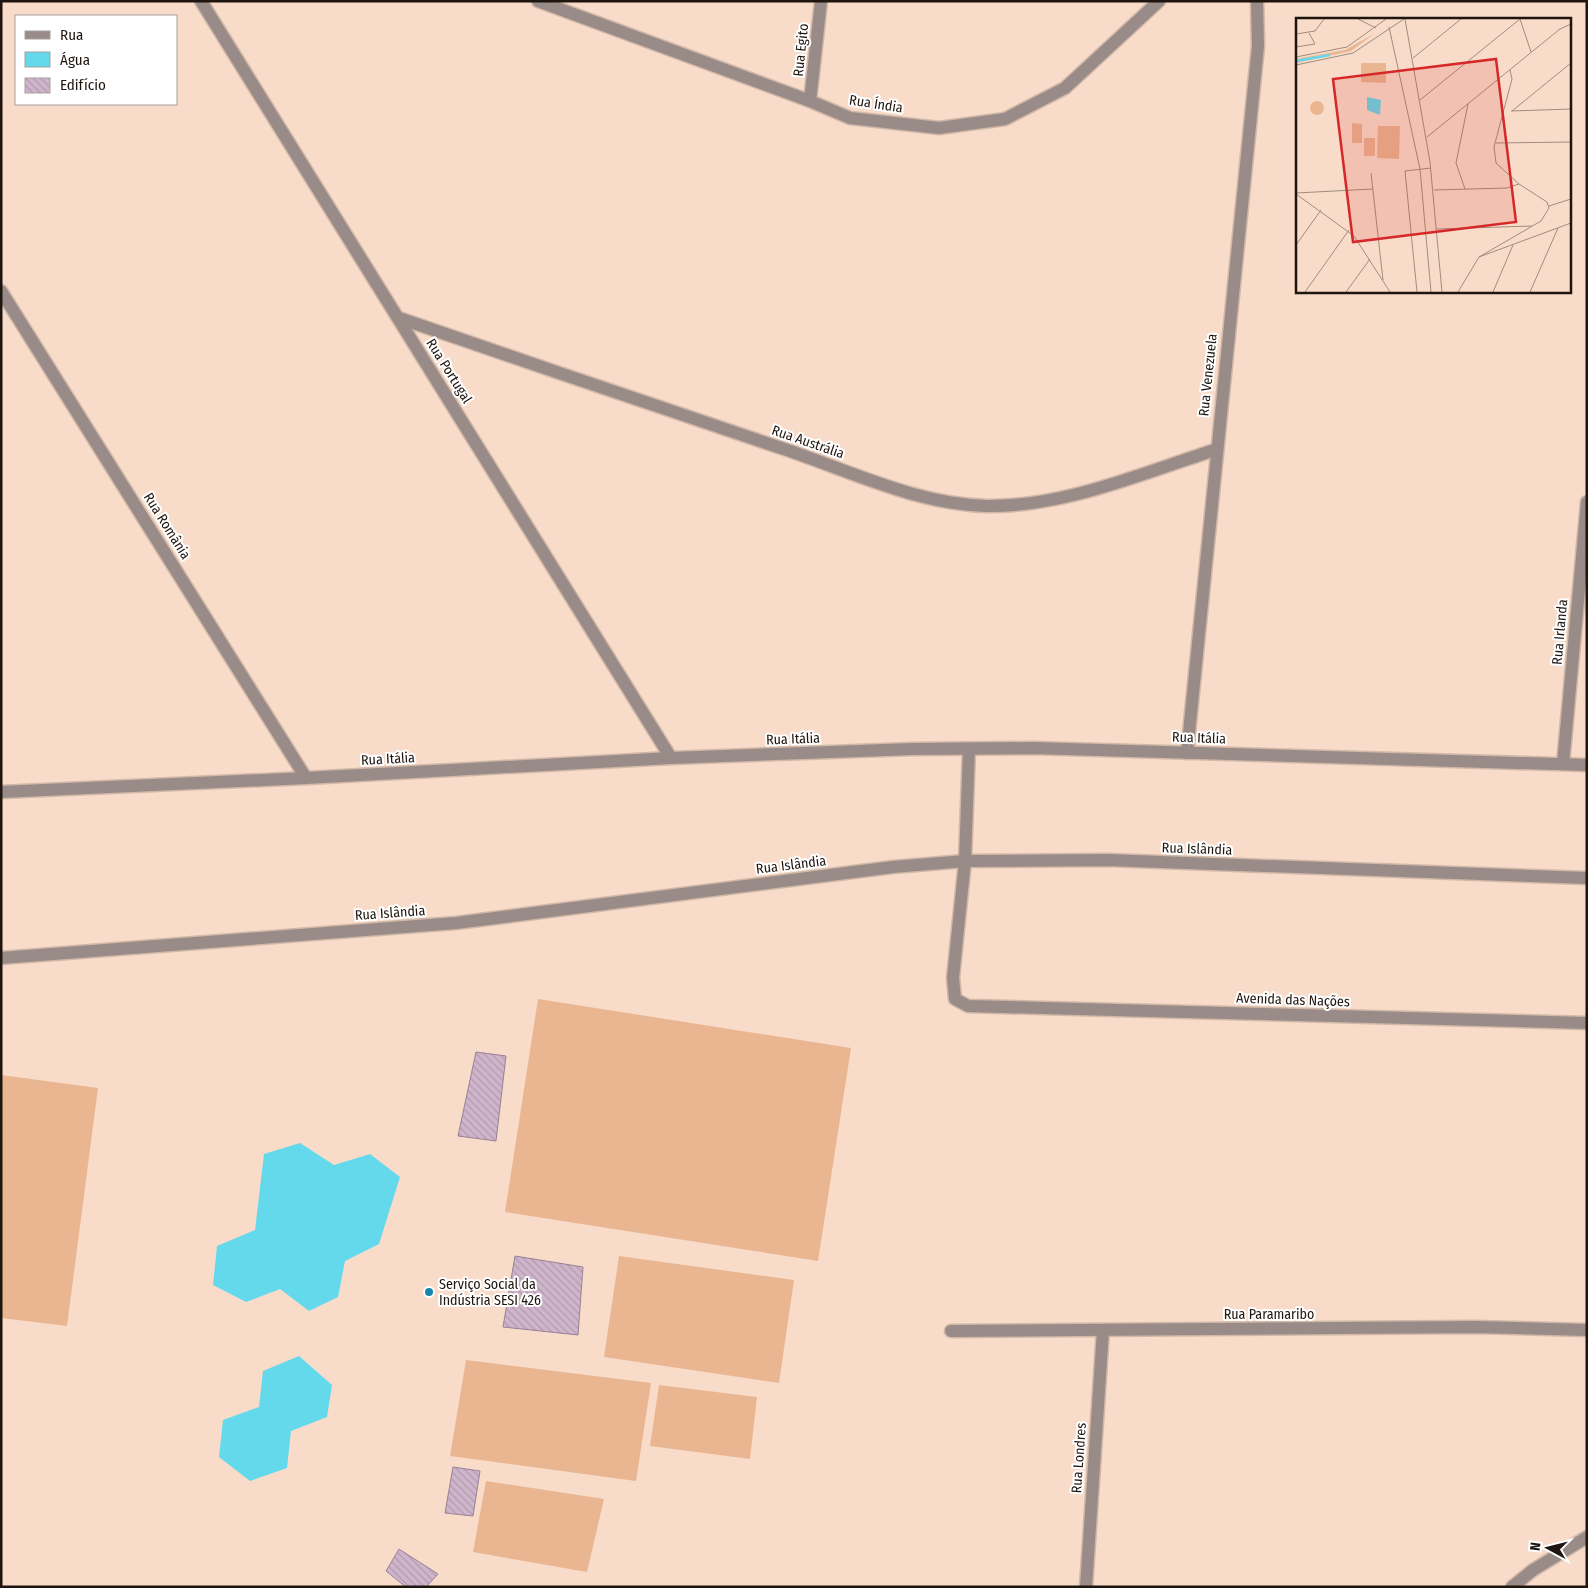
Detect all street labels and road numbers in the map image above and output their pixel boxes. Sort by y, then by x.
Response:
street label: Rua Egito [790,23,812,77]
street label: Rua Índia [848,90,904,117]
street label: Rua Venezuela [1195,333,1221,417]
street label: Rua Portugal [422,336,476,407]
street label: Rua Austrália [769,422,847,462]
street label: Rua România [140,490,194,563]
street label: Rua Irlanda [1549,598,1571,666]
street label: Rua Itália [1172,729,1226,747]
street label: Rua Itália [766,730,820,748]
street label: Rua Itália [361,749,416,769]
street label: Rua Islândia [1161,839,1233,859]
street label: Rua Islândia [755,852,827,878]
street label: Rua Islândia [354,902,426,924]
street label: Avenida das Nações [1236,990,1350,1010]
street label: Rua Paramaribo [1224,1306,1314,1323]
street label: Rua Londres [1068,1422,1090,1494]

